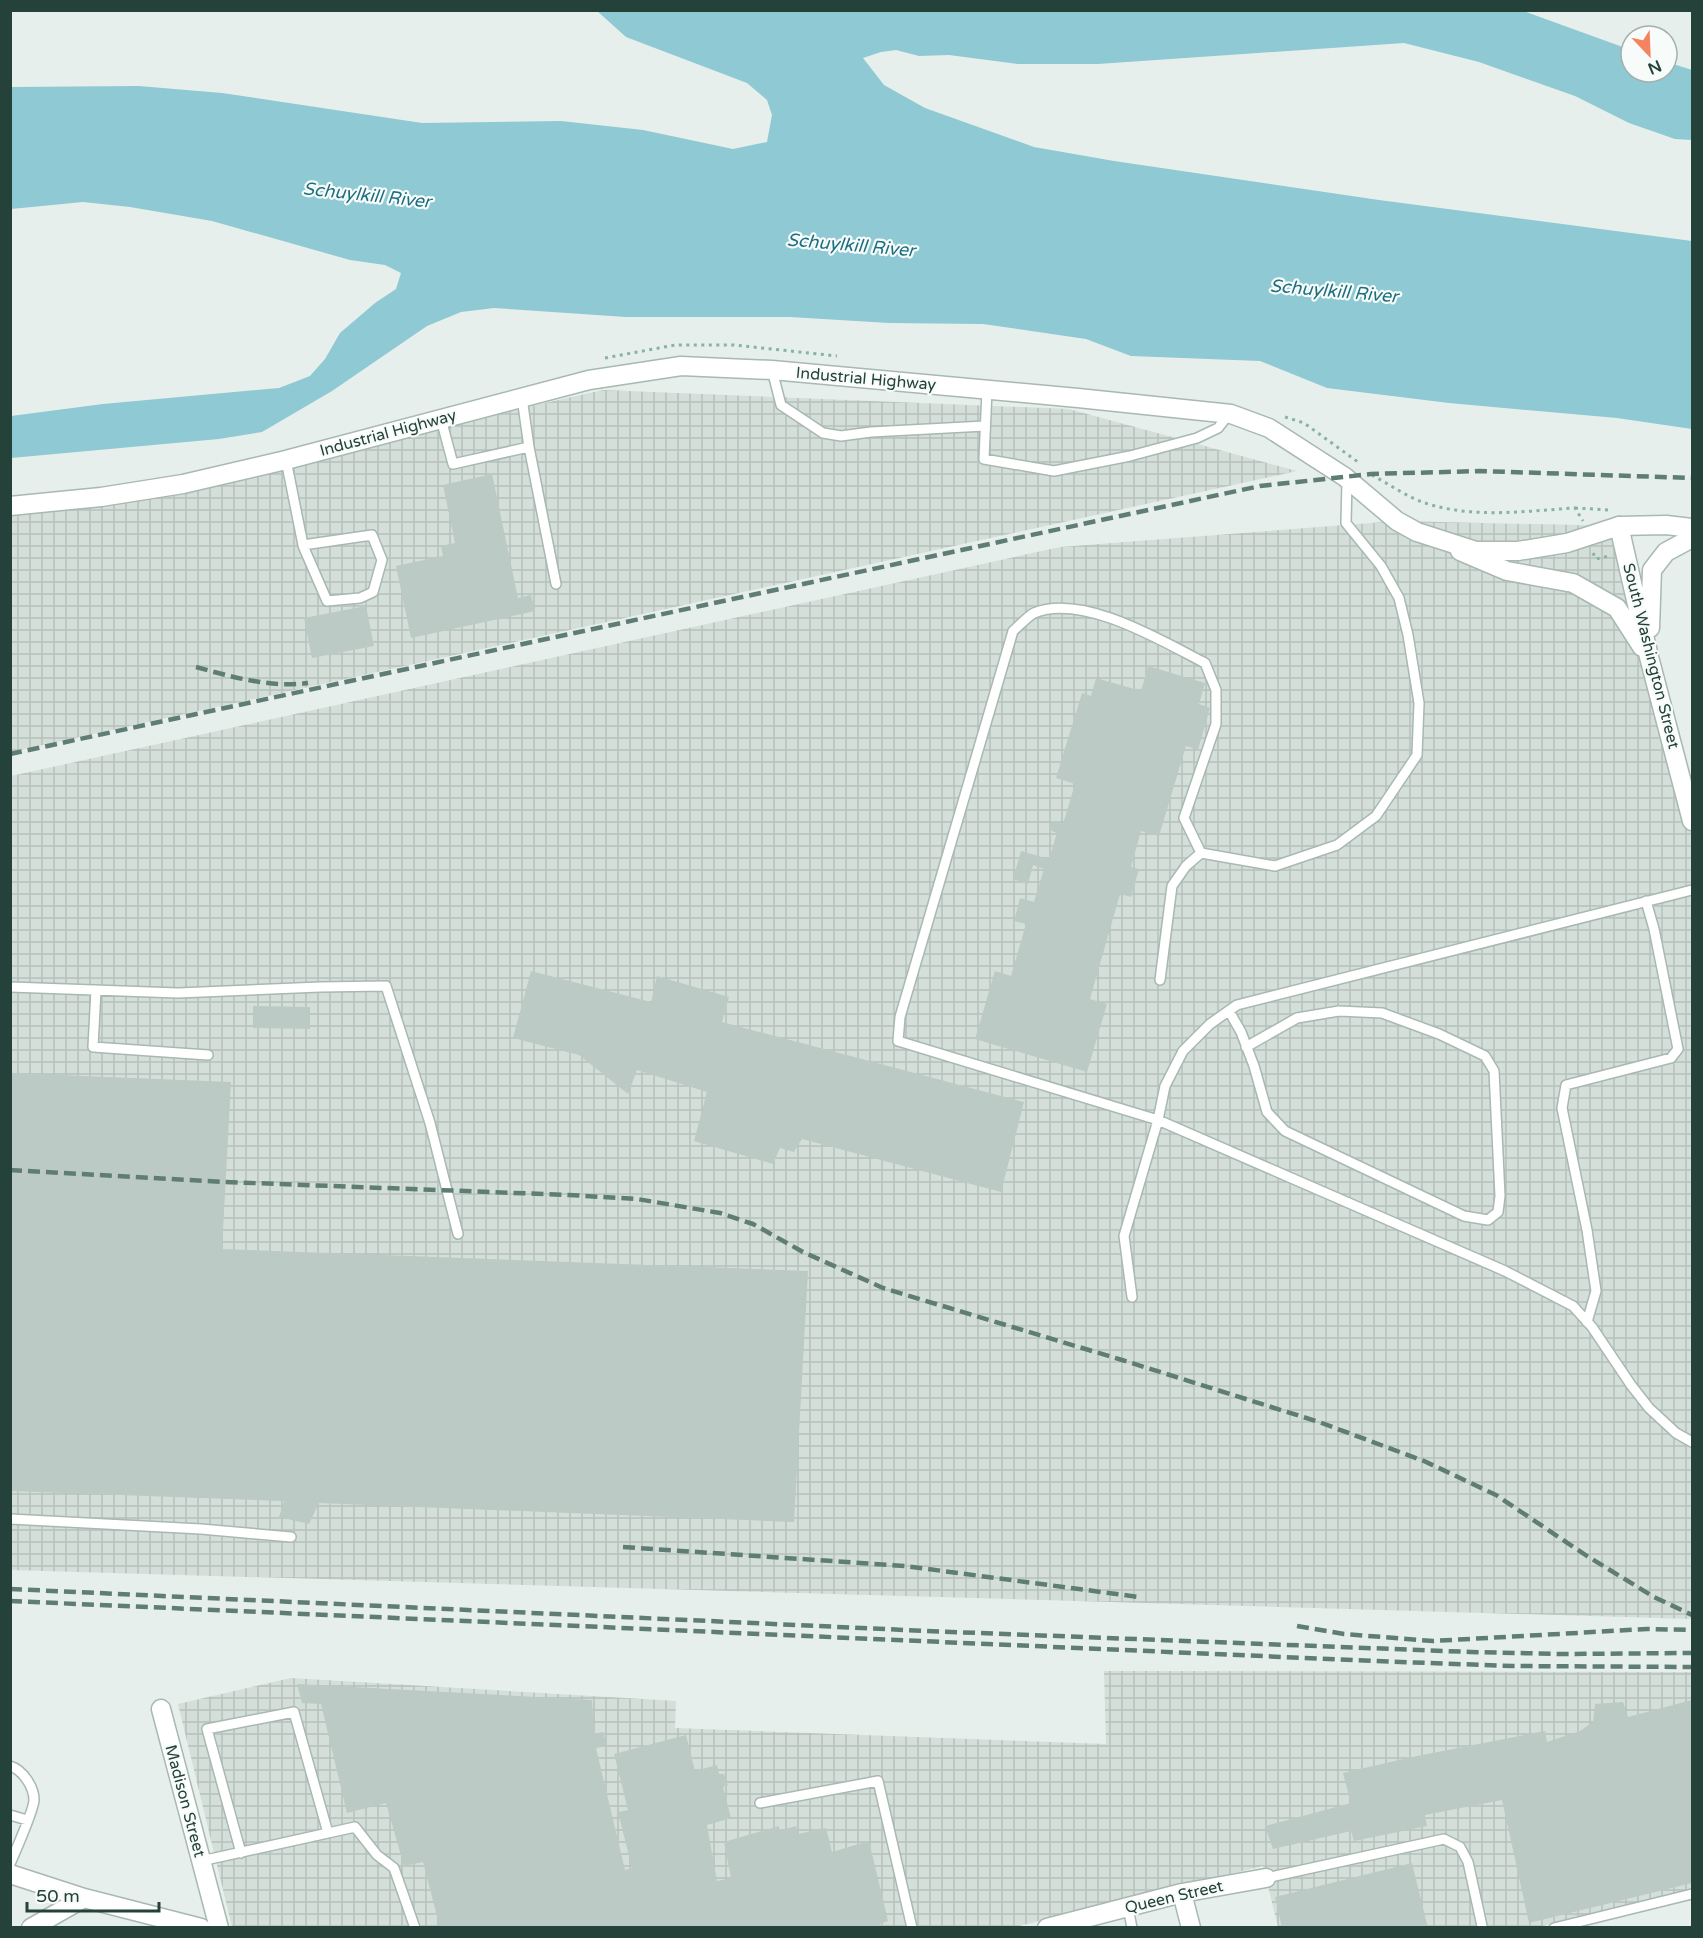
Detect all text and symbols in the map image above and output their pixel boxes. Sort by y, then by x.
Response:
north arrow [1619,24,1679,84]
text: N [1645,55,1664,79]
water label: Schuylkill River [302,177,434,213]
water label: Schuylkill River [786,228,918,262]
water label: Schuylkill River [1269,274,1401,308]
street label: Industrial Highway [795,363,937,395]
street label: Industrial Highway [318,405,459,461]
street label: South Washington Street [1618,561,1684,751]
street label: Madison Street [160,1743,210,1859]
scale bar [27,1875,159,1913]
street label: Queen Street [1123,1876,1225,1918]
text: 50 m [36,1885,80,1907]

